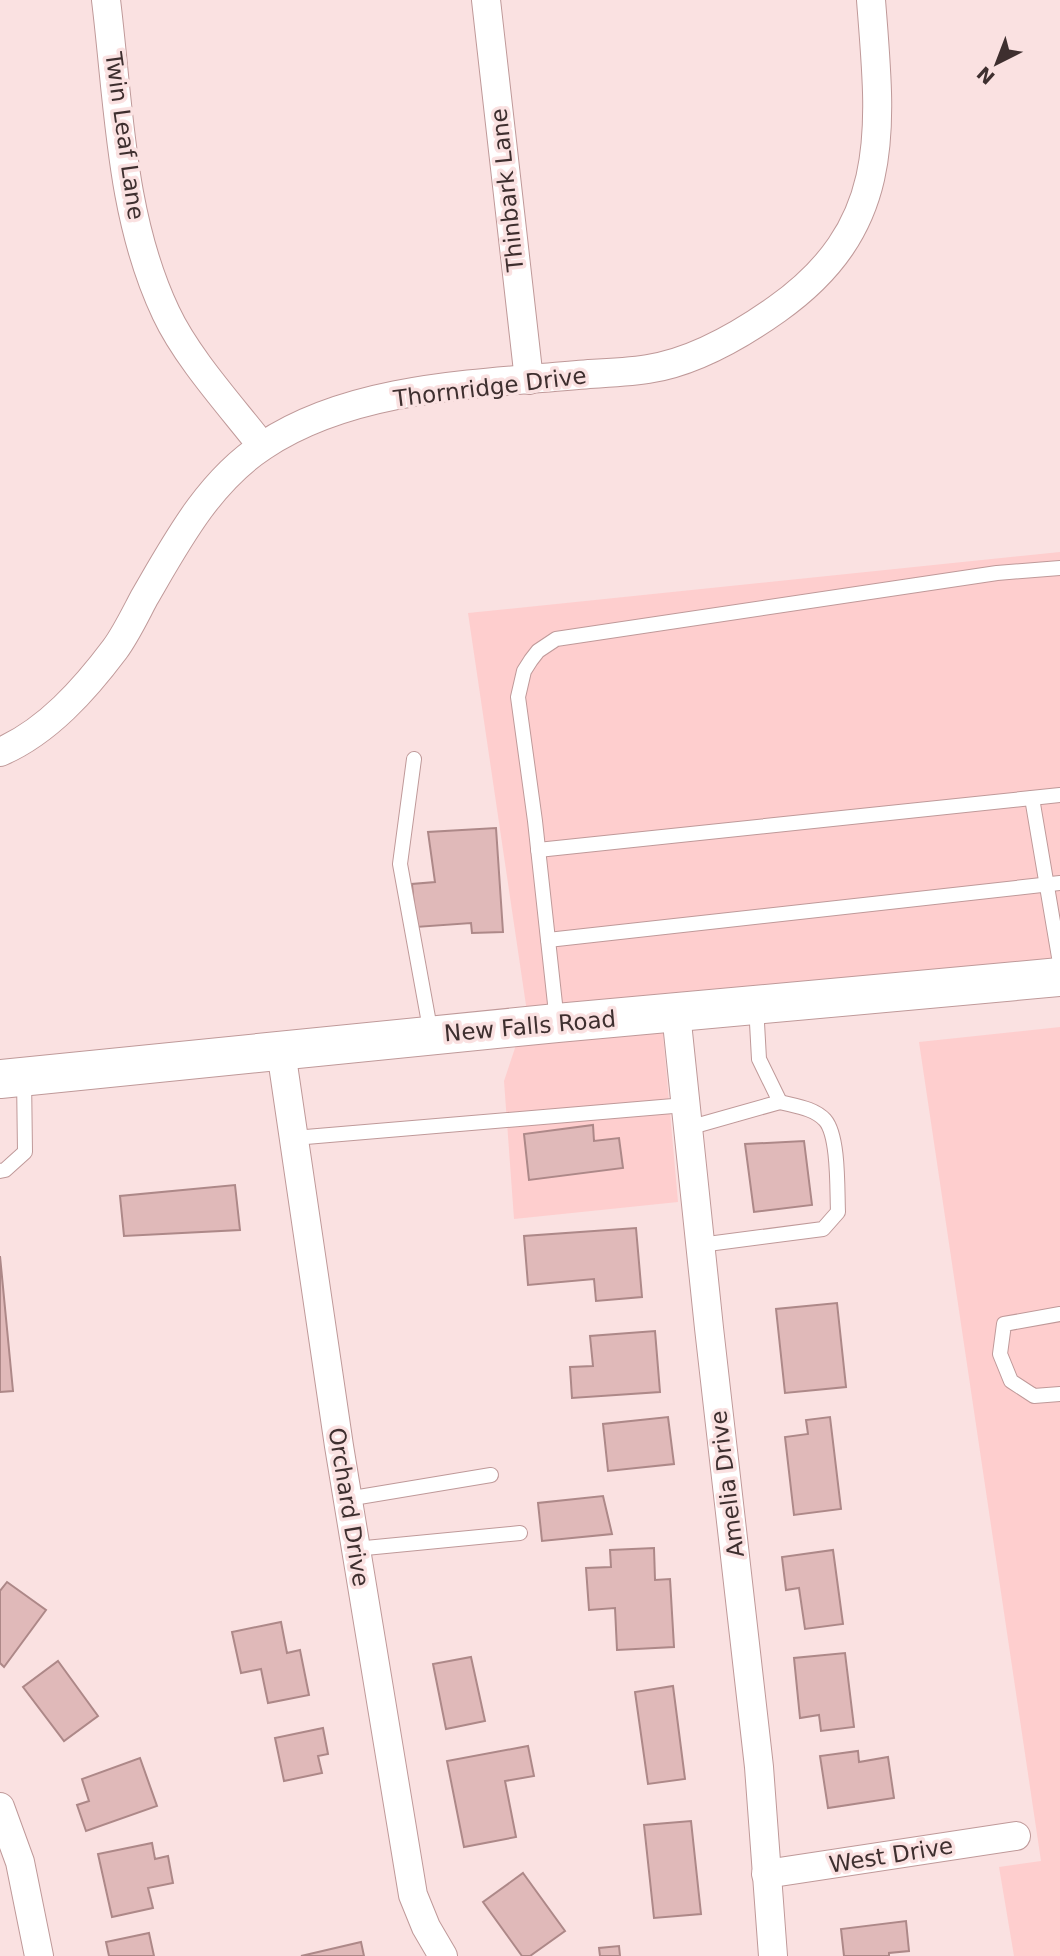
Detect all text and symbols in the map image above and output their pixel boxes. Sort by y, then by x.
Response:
north arrow [962,28,1032,98]
street label: Twin Leaf Lane [100,50,150,222]
text: N [972,62,999,89]
street label: Thinbark Lane [485,107,529,274]
street label: Thornridge Drive [391,362,588,412]
street label: New Falls Road [443,1006,617,1046]
street label: Amelia Drive [705,1409,749,1559]
street label: Orchard Drive [324,1426,374,1588]
street label: West Drive [827,1832,955,1878]

